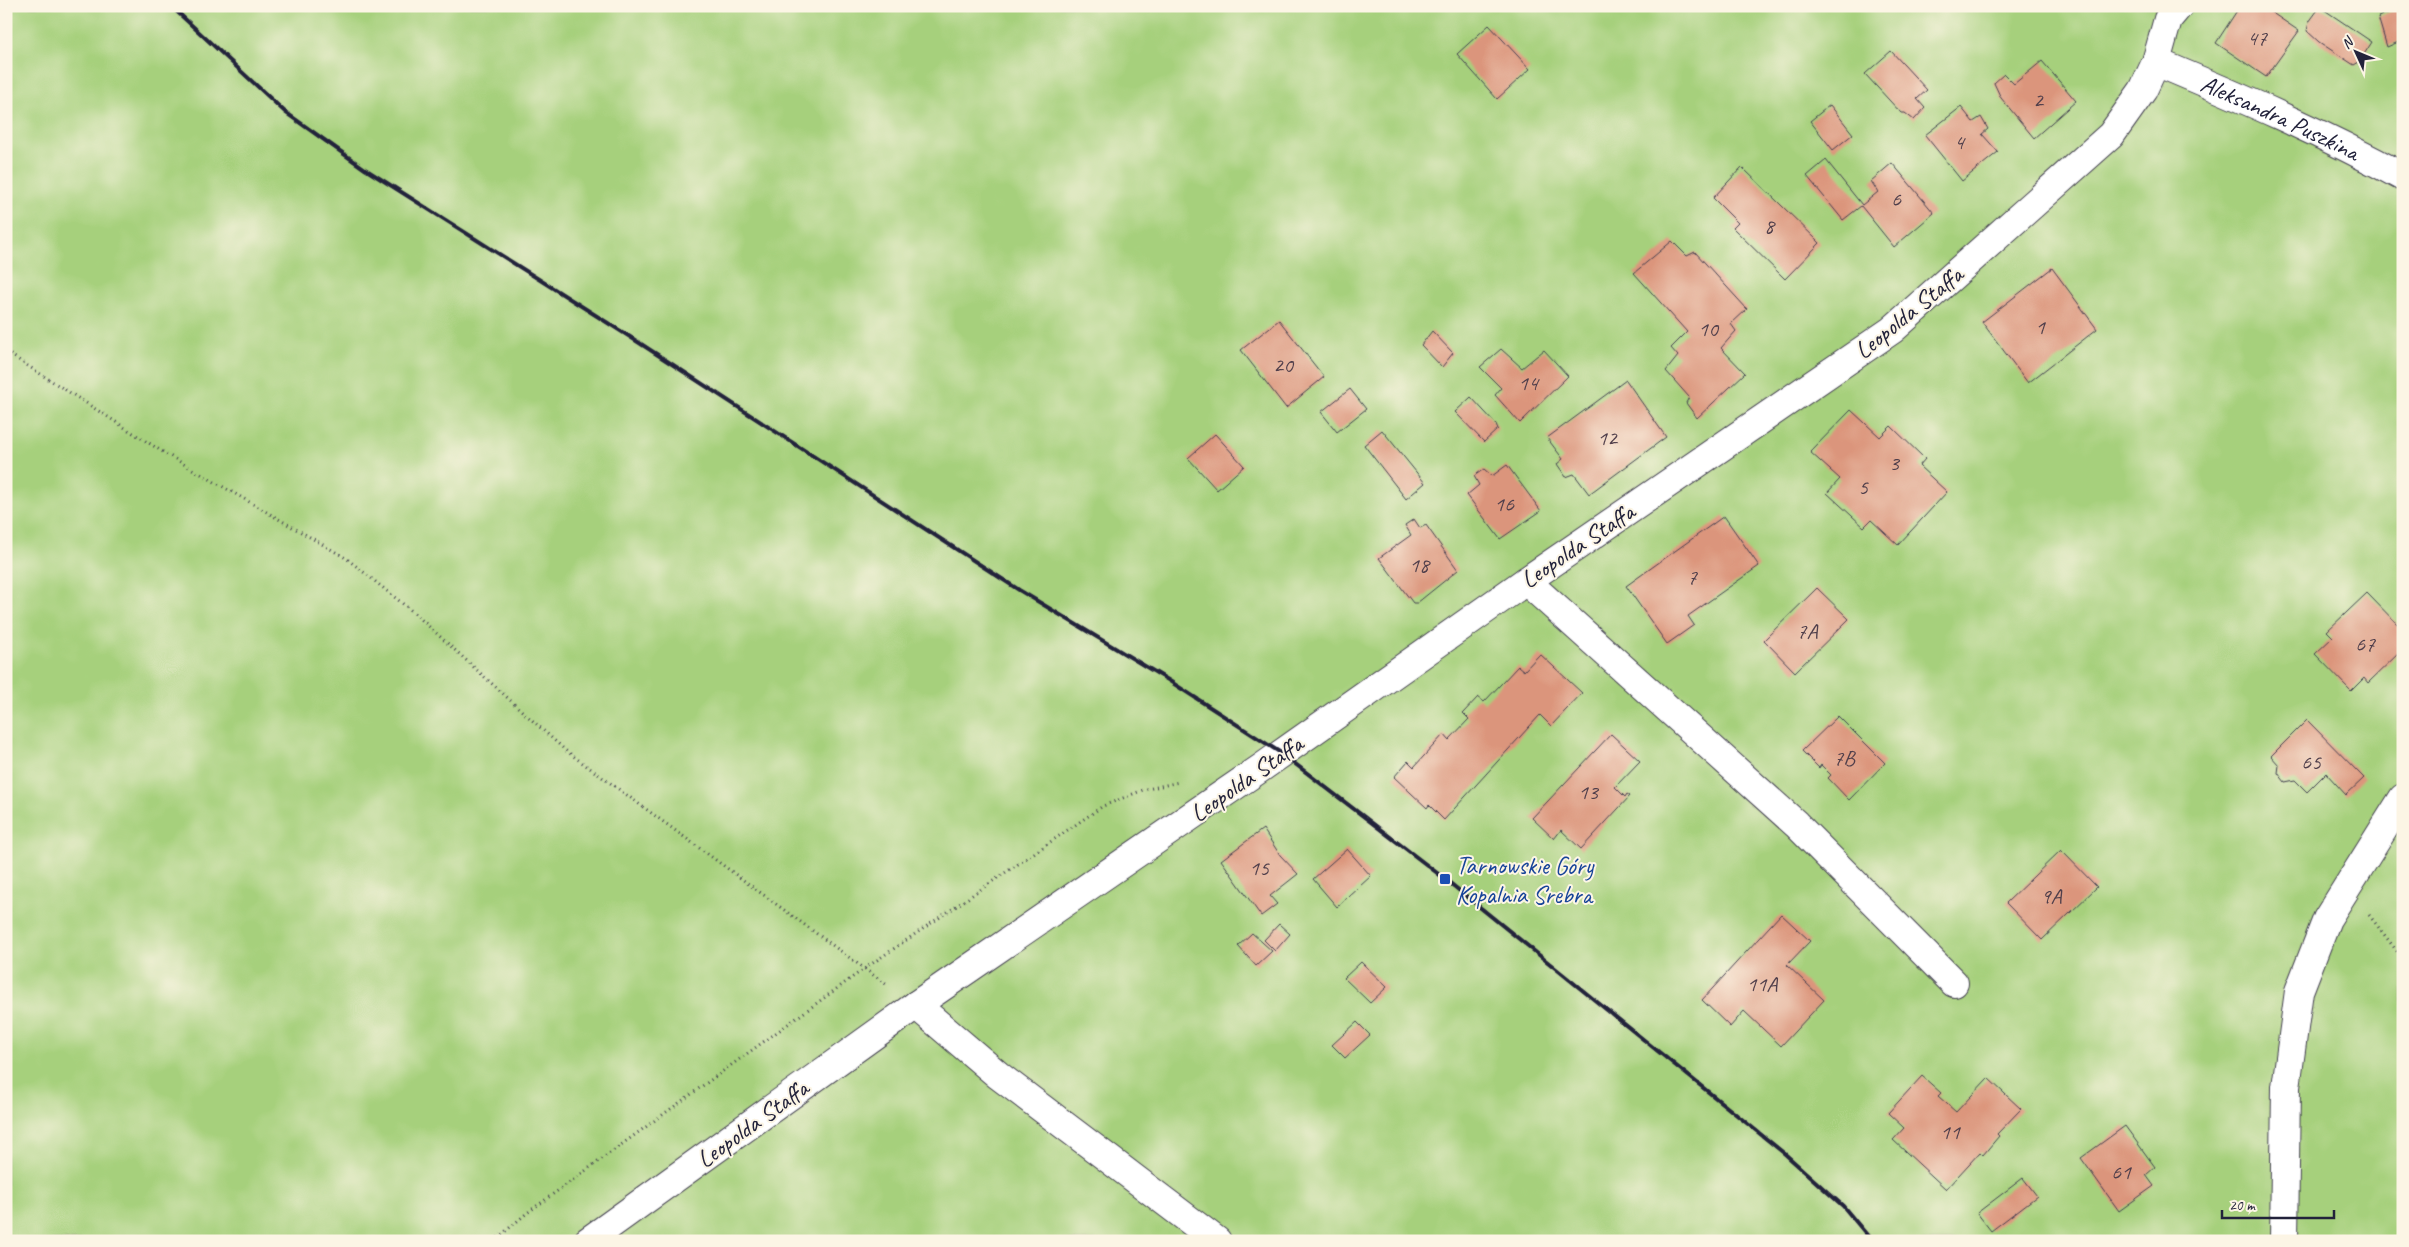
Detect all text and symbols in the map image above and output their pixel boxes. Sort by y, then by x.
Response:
house number: 47 [2247,24,2268,52]
north arrow [2332,28,2382,78]
text: N [2338,33,2358,52]
street label: Aleksandra Puszkina [2196,68,2367,170]
house number: 2 [2033,86,2045,114]
house number: 4 [1954,128,1966,156]
house number: 6 [1891,185,1902,213]
house number: 8 [1764,212,1776,240]
street label: Leopolda Staffa [1848,258,1972,366]
house number: 1 [2035,313,2046,341]
house number: 10 [1698,315,1720,343]
house number: 20 [1273,351,1295,379]
house number: 14 [1518,369,1540,397]
house number: 12 [1597,424,1619,452]
house number: 3 [1889,449,1901,477]
house number: 5 [1858,473,1869,501]
house number: 16 [1494,490,1515,518]
street label: Leopolda Staffa [1514,495,1643,596]
house number: 18 [1409,551,1431,579]
house number: 7 [1687,563,1698,591]
house number: 7A [1797,617,1818,645]
house number: 67 [2355,630,2376,658]
street label: Leopolda Staffa [1184,727,1311,829]
house number: 7B [1833,744,1856,772]
house number: 65 [2301,748,2322,776]
house number: 13 [1578,778,1600,806]
place label: Tarnowskie Góry Kopalnia Srebra [1456,850,1595,911]
house number: 15 [1249,854,1270,882]
marker: Tarnowskie Góry Kopalnia Srebra [1438,872,1452,886]
house number: 9A [2041,882,2062,910]
house number: 11A [1747,970,1778,998]
street label: Leopolda Staffa [690,1071,817,1175]
house number: 11 [1940,1118,1961,1146]
house number: 61 [2111,1158,2132,1186]
scale bar [2222,1187,2334,1219]
text: 20 m [2229,1196,2256,1215]

